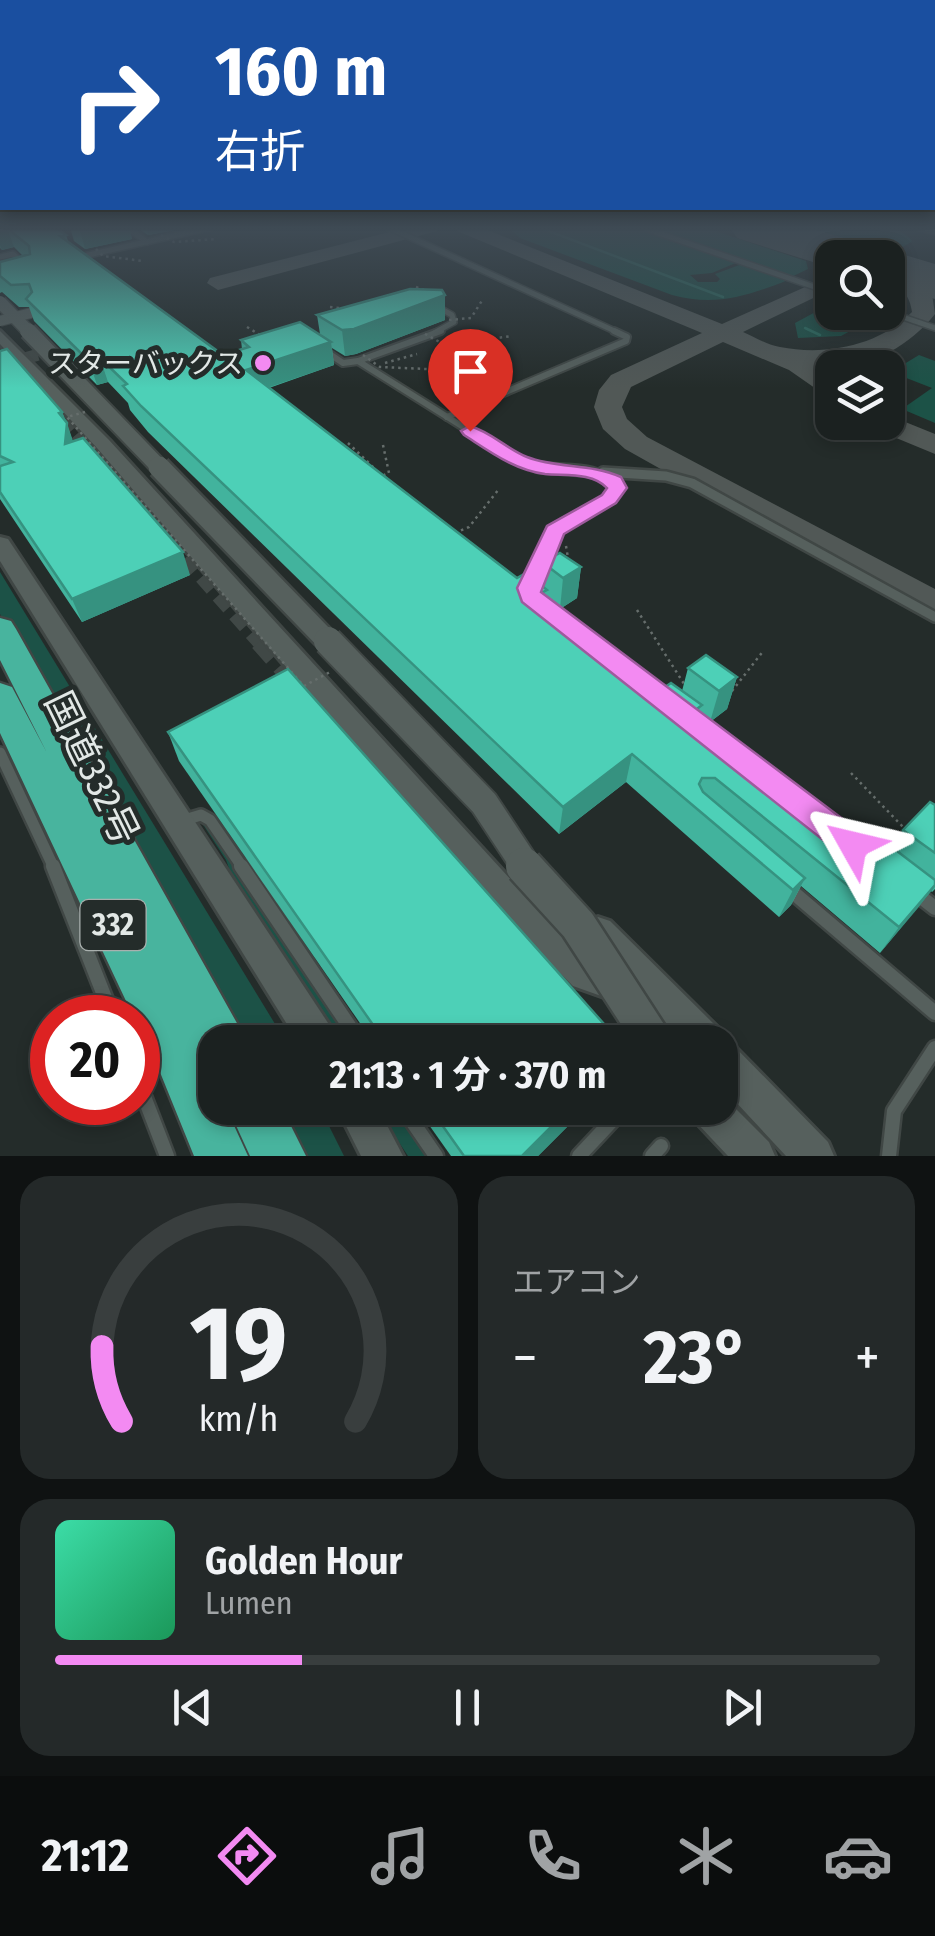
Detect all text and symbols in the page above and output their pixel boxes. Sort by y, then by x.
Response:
text: 160 m [215,30,387,114]
icon: right [50,40,180,170]
text: 右折 [215,125,305,179]
map controls [815,240,905,440]
button: search [815,240,905,330]
pin [428,329,513,432]
icon: arrive [443,344,498,399]
place label: スターバックス [48,347,243,380]
button: layers [815,350,905,440]
marker: スターバックス [252,352,274,374]
street label: 国道332号 [35,684,149,852]
position arrow [801,793,905,897]
road number: 332 [80,900,146,950]
speed limit sign: 20 [30,995,160,1125]
text: 21:13 · 1 分 · 370 m [330,1052,606,1098]
text: エアコン [513,1263,641,1301]
text: 19 [190,1282,288,1407]
text: 23° [643,1313,749,1403]
text: − [513,1325,537,1391]
text: + [855,1325,880,1391]
text: km/h [199,1398,279,1440]
text: Golden Hour [205,1538,403,1584]
text: Lumen [205,1584,293,1622]
icon: previous [165,1680,220,1735]
icon: pause [440,1680,495,1735]
icon: next [715,1680,770,1735]
icon: directions [212,1821,282,1891]
icon: music [365,1821,435,1891]
icon: phone [518,1821,588,1891]
icon: climate [671,1821,741,1891]
icon: car [823,1821,893,1891]
text: 21:12 [41,1829,129,1883]

